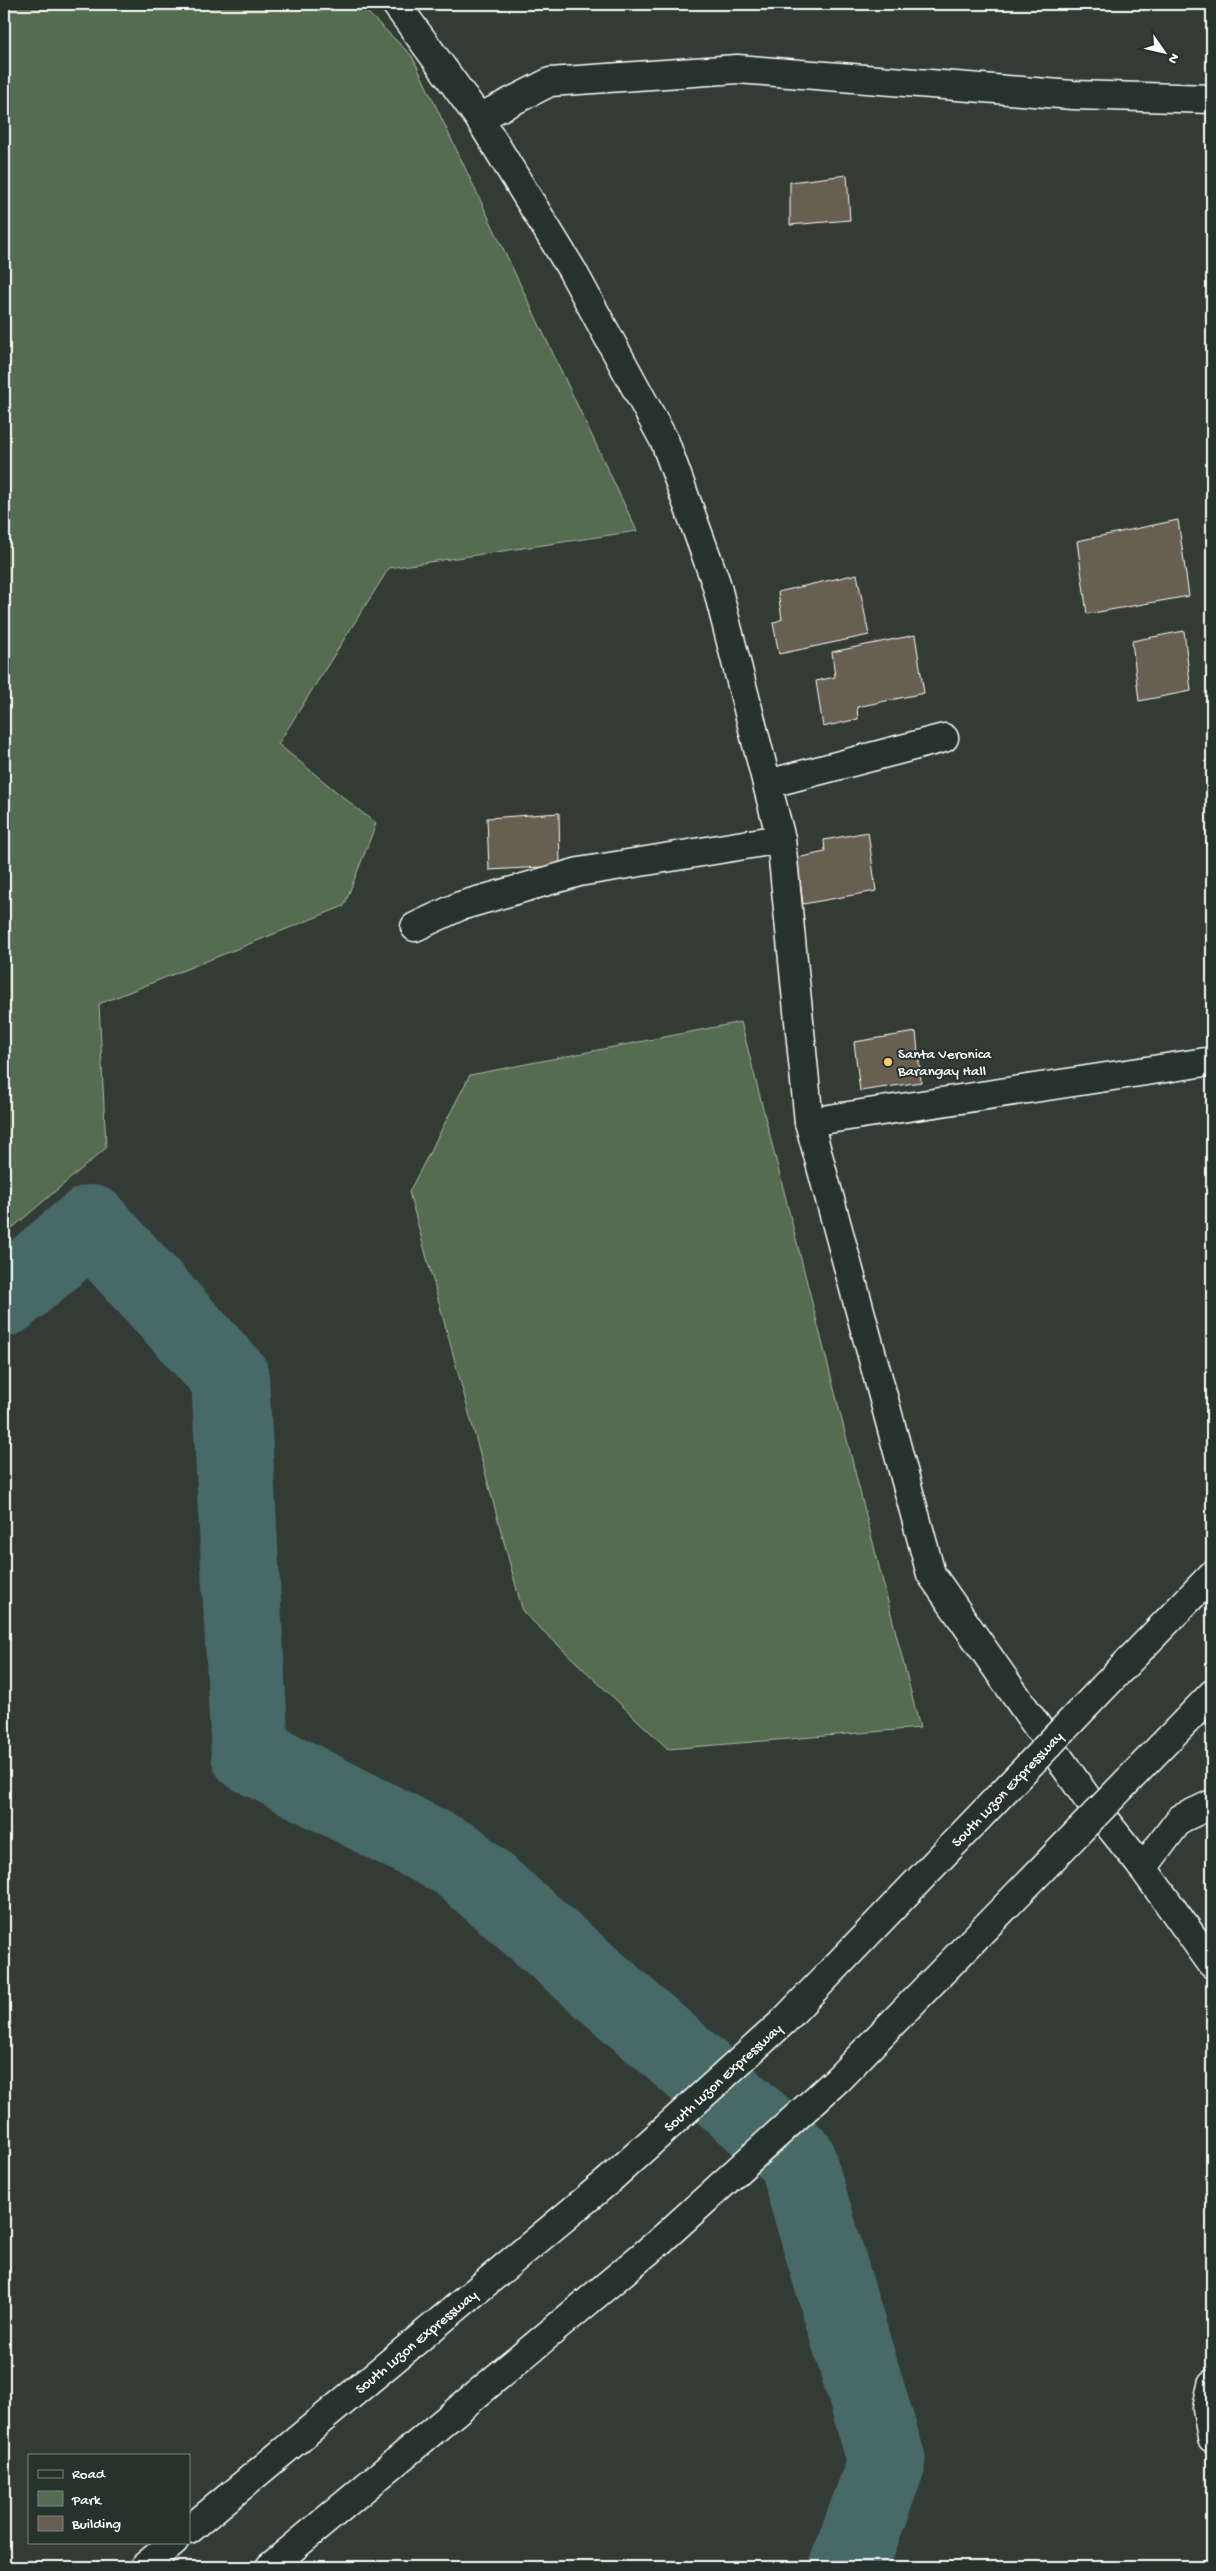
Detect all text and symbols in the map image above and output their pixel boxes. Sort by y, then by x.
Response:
north arrow [1138,28,1188,78]
text: N [1163,49,1182,66]
place label: Santa Veronica Barangay Hall [897,1046,992,1081]
marker: Santa Veronica Barangay Hall [882,1056,894,1068]
street label: South Luzon Expressway [948,1728,1068,1852]
street label: South Luzon Expressway [661,2020,787,2137]
street label: South Luzon Expressway [352,2286,482,2399]
legend [28,2454,190,2544]
text: Road [72,2466,106,2484]
text: Park [71,2492,102,2510]
text: Building [71,2516,121,2534]

